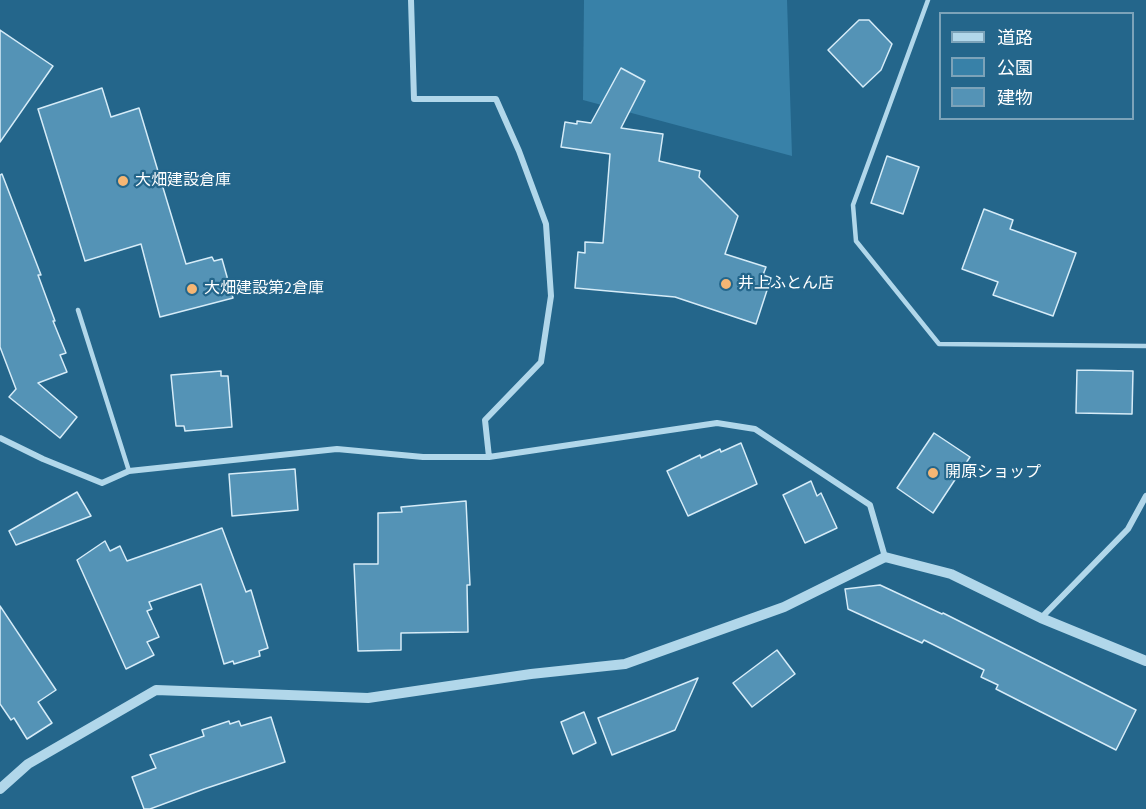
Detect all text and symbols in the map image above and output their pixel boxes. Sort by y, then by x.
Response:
legend [939,12,1134,120]
text: 道路 [997,26,1033,51]
text: 公園 [997,56,1033,81]
text: 建物 [997,86,1033,111]
place label: 大畑建設倉庫 [135,171,231,191]
marker: 大畑建設倉庫 [116,174,130,188]
place label: 井上ふとん店 [738,274,834,294]
marker: 井上ふとん店 [719,277,733,291]
place label: 大畑建設第2倉庫 [204,279,324,299]
marker: 大畑建設第2倉庫 [185,282,199,296]
place label: 開原ショップ [945,463,1041,483]
marker: 開原ショップ [926,466,940,480]

